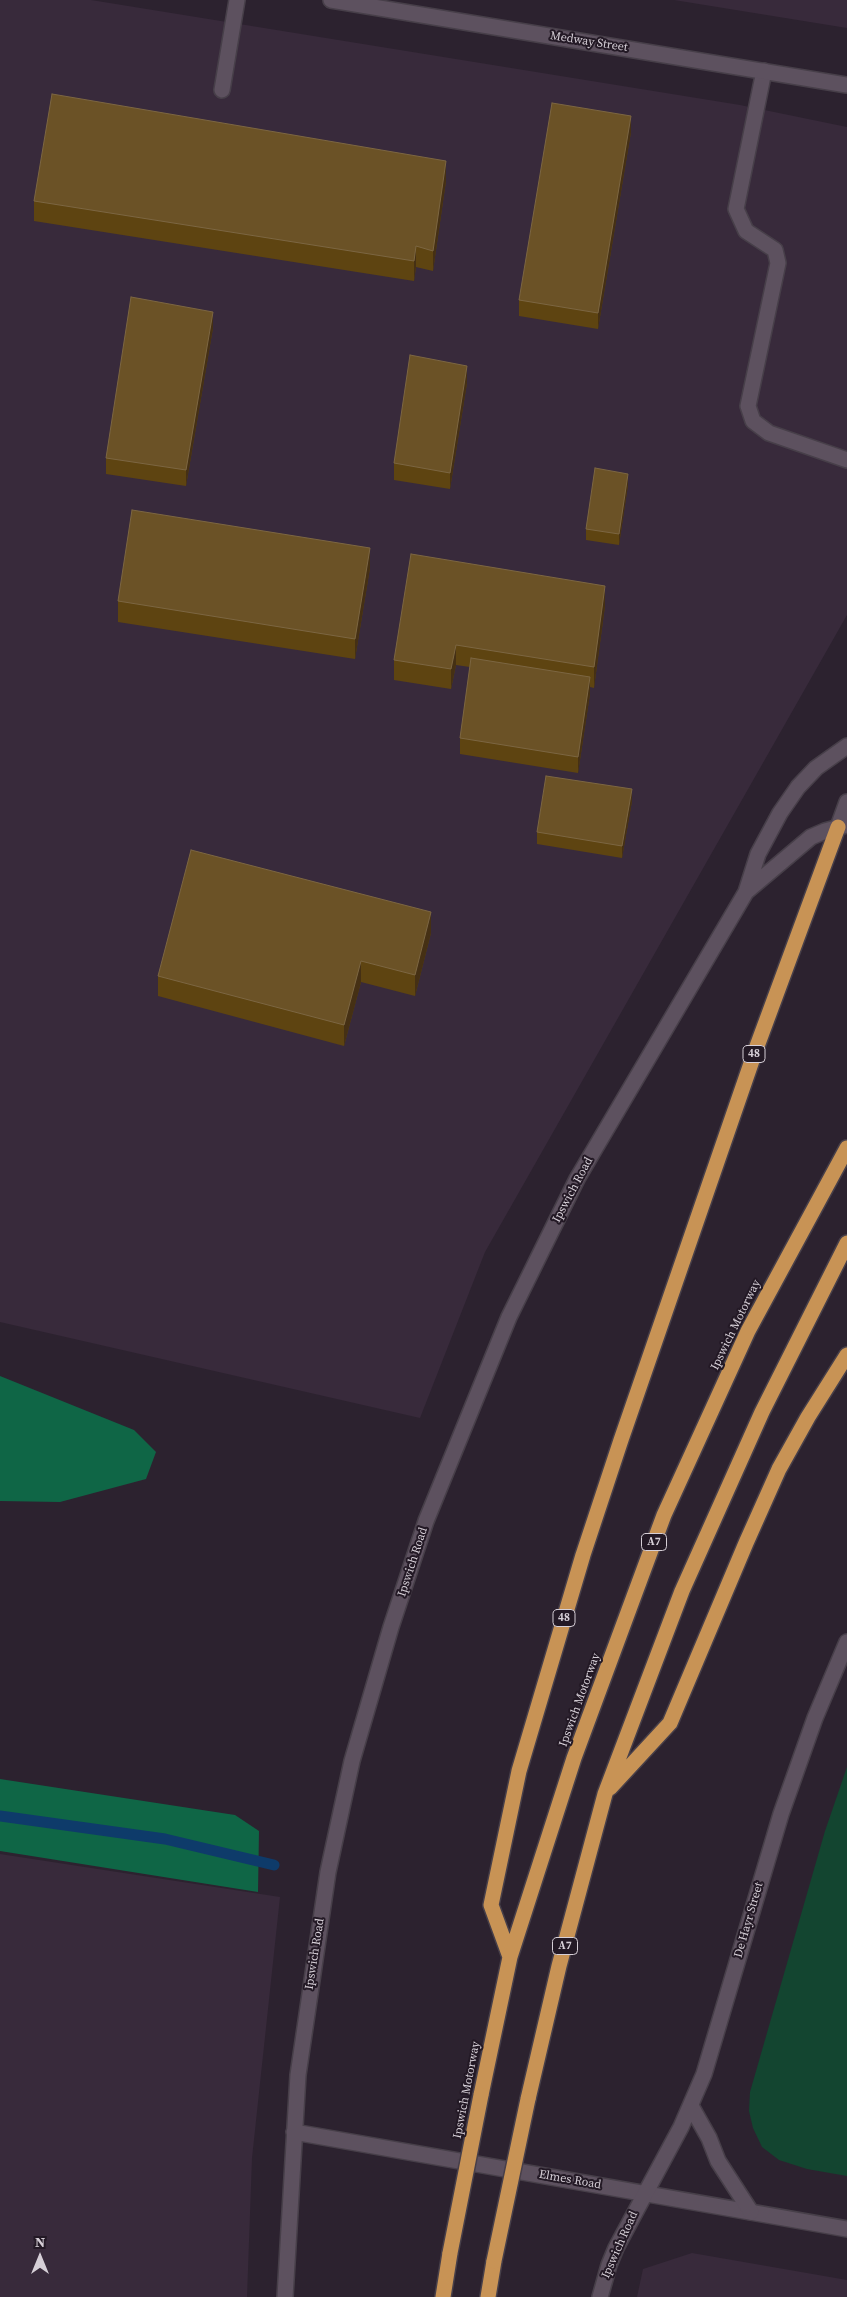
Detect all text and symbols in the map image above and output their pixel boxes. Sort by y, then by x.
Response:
street label: Medway Street [549,29,629,55]
road number: 48 [743,1046,765,1062]
street label: Ipswich Road [550,1155,596,1225]
street label: Ipswich Motorway [708,1278,764,1372]
street label: Ipswich Road [395,1526,431,1598]
road number: A7 [642,1534,666,1550]
road number: 48 [553,1610,575,1626]
street label: Ipswich Motorway [556,1651,604,1749]
street label: De Hayr Street [731,1881,767,1959]
street label: Ipswich Road [302,1917,328,1991]
road number: A7 [552,1938,578,1954]
street label: Ipswich Motorway [451,2040,483,2140]
street label: Elmes Road [538,2167,602,2193]
street label: Ipswich Road [599,2209,641,2281]
north arrow [15,2232,65,2282]
text: N [35,2232,45,2252]

